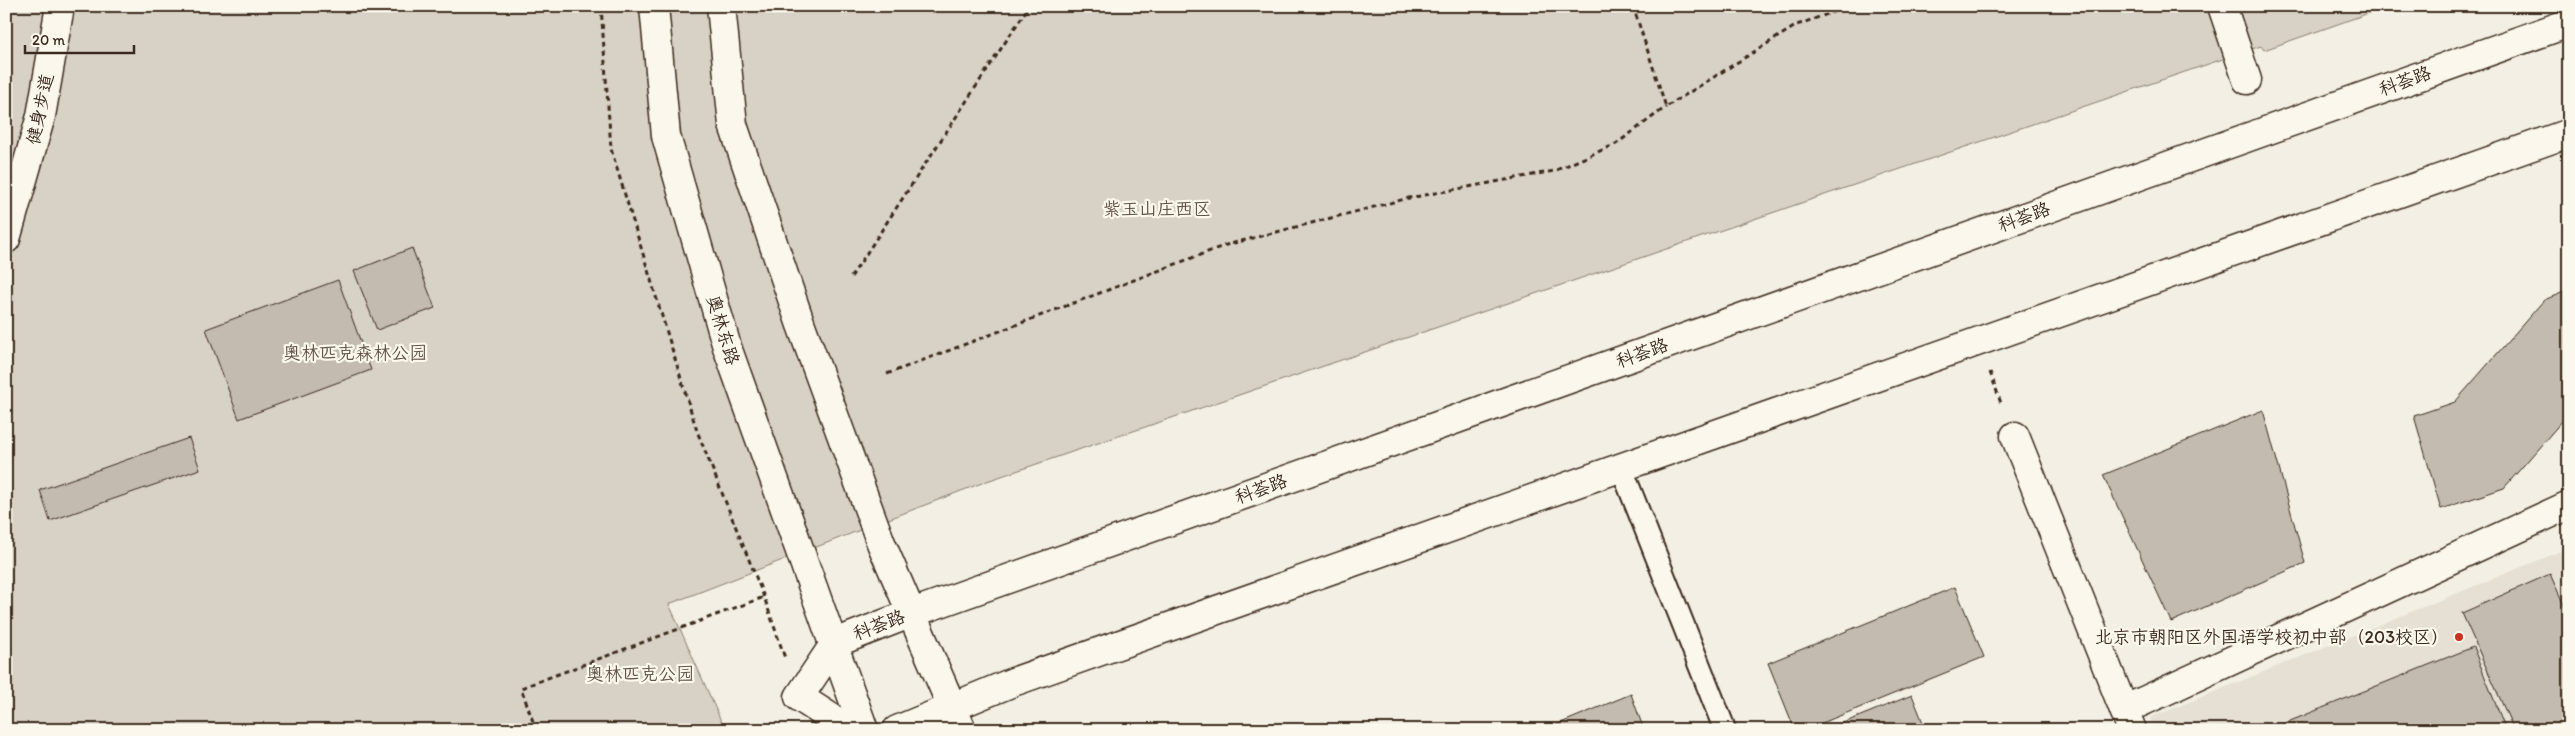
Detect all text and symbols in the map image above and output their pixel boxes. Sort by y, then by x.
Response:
scale bar [25,22,134,54]
text: 20 m [32,31,66,49]
street label: 科荟路 [2376,61,2434,101]
street label: 健身步道 [22,71,58,147]
street label: 科荟路 [1995,197,2053,237]
park label: 紫玉山庄西区 [1103,198,1211,220]
street label: 奥林东路 [702,292,744,368]
street label: 科荟路 [1613,333,1671,373]
park label: 奥林匹克森林公园 [283,342,427,364]
street label: 科荟路 [1232,469,1290,509]
street label: 科荟路 [850,605,908,645]
place label: 北京市朝阳区外国语学校初中部（203校区） [2095,626,2449,648]
marker: 北京市朝阳区外国语学校初中部（203校区） [2453,631,2465,643]
park label: 奥林匹克公园 [586,663,694,685]

